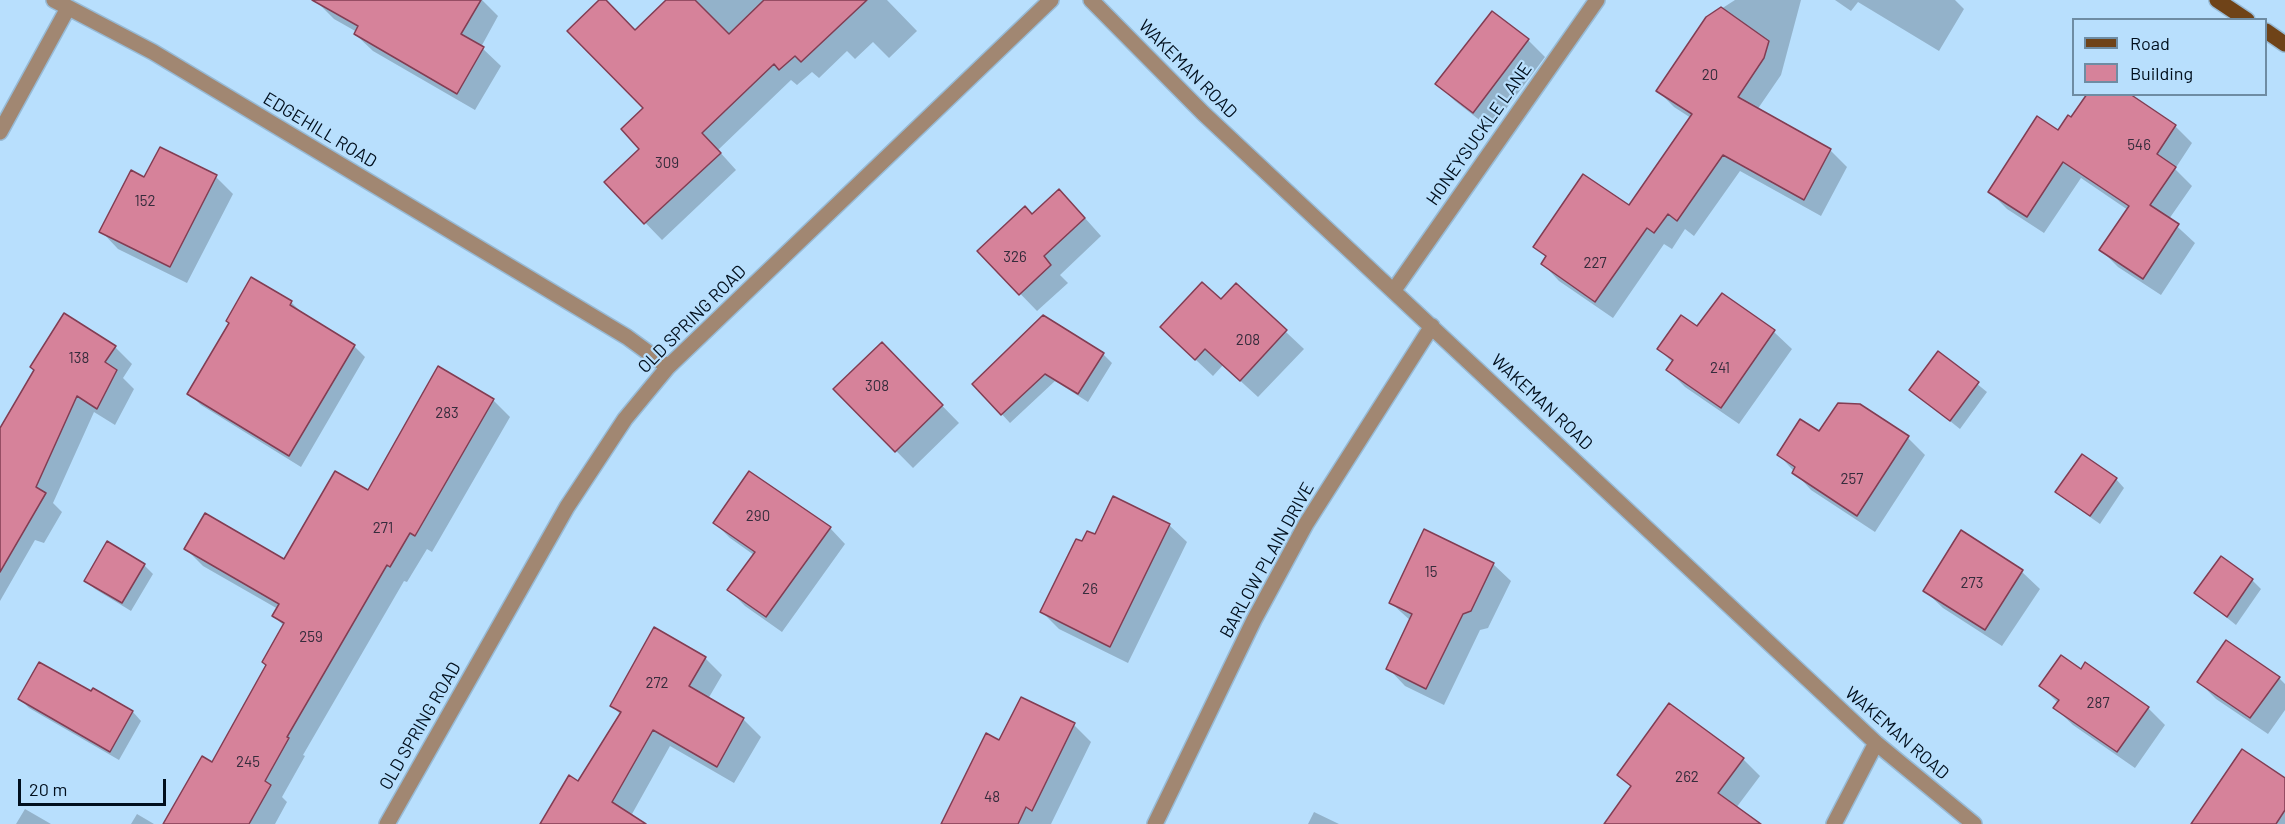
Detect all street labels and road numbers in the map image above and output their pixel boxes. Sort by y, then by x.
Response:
street label: WAKEMAN ROAD [1134,15,1242,123]
street label: HONEYSUCKLE LANE [1422,59,1536,209]
street label: EDGEHILL ROAD [259,88,381,172]
street label: OLD SPRING ROAD [633,260,751,378]
street label: WAKEMAN ROAD [1487,350,1597,454]
street label: BARLOW PLAIN DRIVE [1215,478,1319,642]
street label: OLD SPRING ROAD [375,658,465,794]
street label: WAKEMAN ROAD [1841,682,1953,784]

